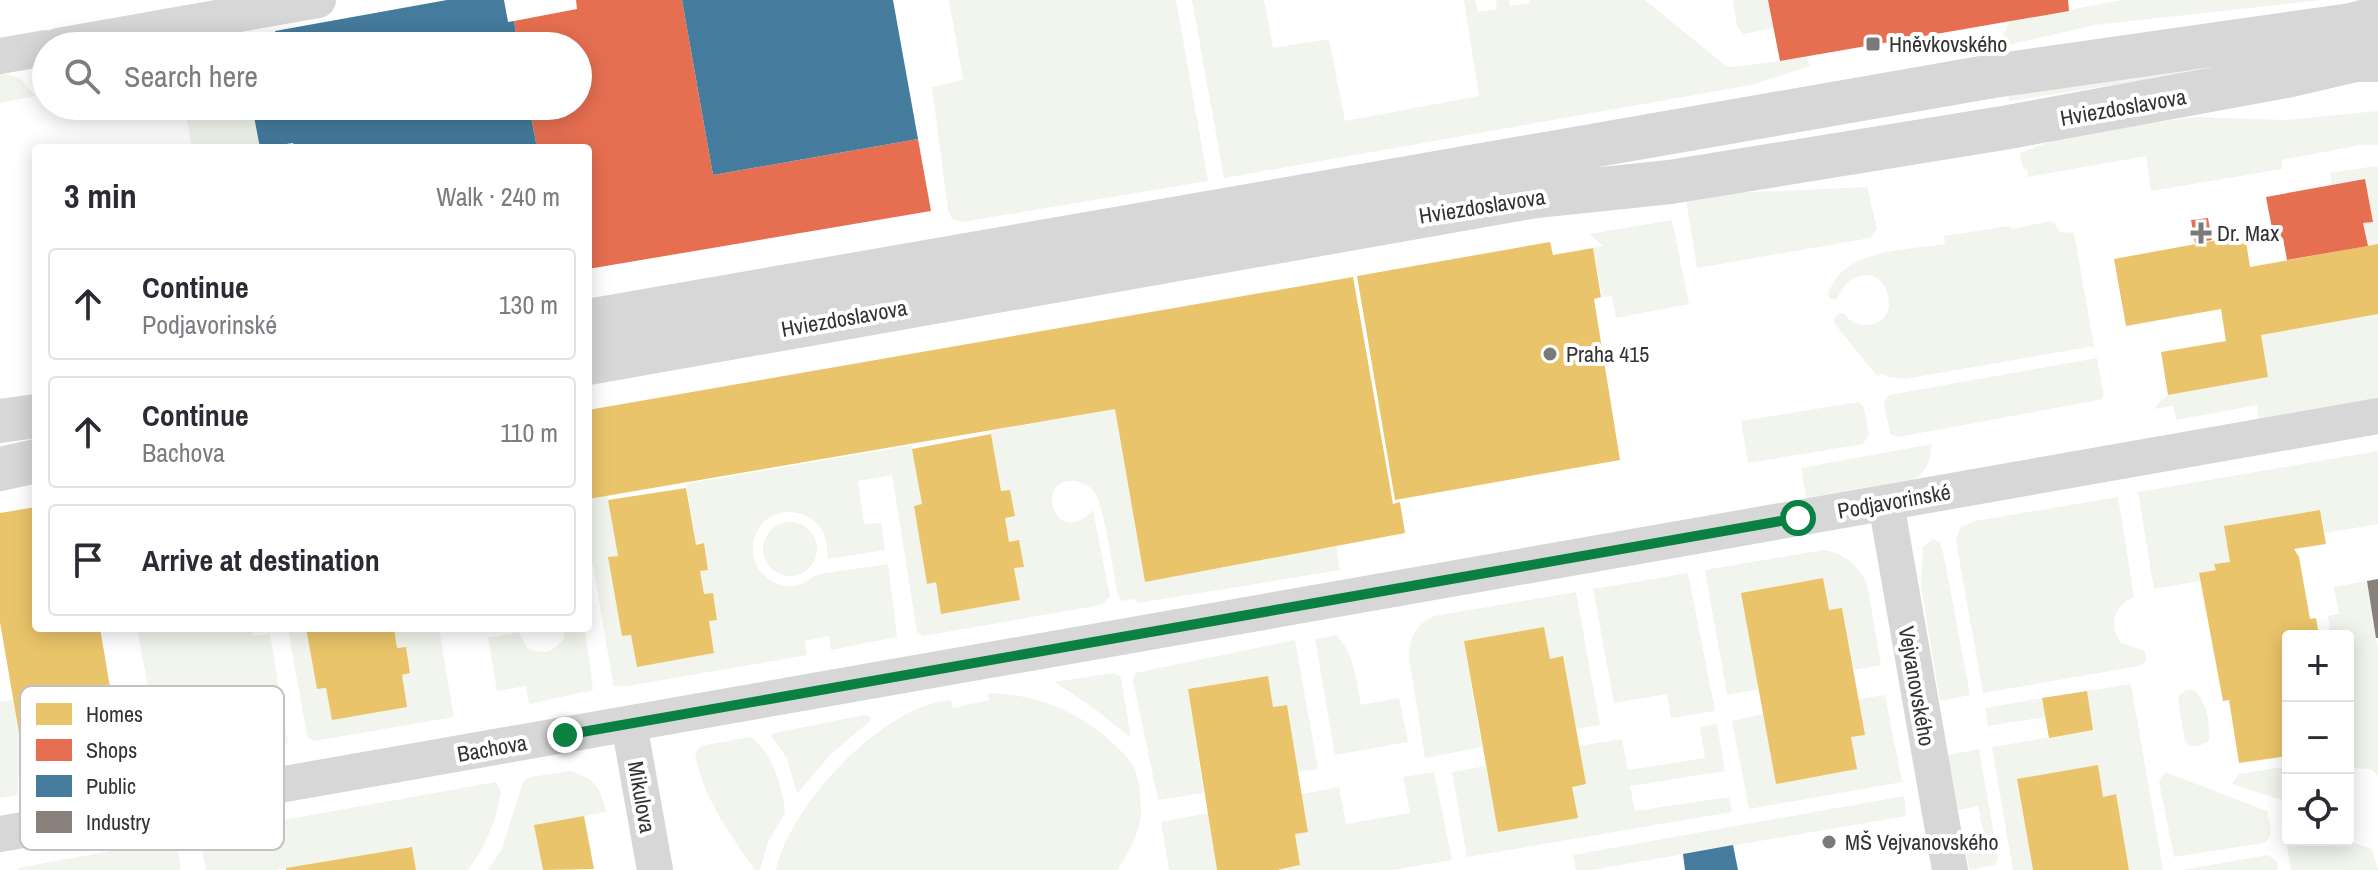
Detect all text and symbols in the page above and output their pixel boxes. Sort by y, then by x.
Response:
place label: Hněvkovského [1889,29,2007,59]
search box [32,32,592,120]
marker: Hněvkovského [1864,35,1882,53]
icon: search [60,54,104,98]
text: Search here [124,56,258,96]
street label: Hviezdoslavova [2058,81,2188,133]
text: 3 min [64,173,137,219]
text: Walk · 240 m [436,179,560,214]
street label: Hviezdoslavova [1417,181,1547,231]
place label: Dr. Max [2217,218,2279,248]
marker: Dr. Max [2192,224,2210,242]
text: Continue [142,267,249,307]
icon: ahead [66,282,110,326]
text: 130 m [499,287,558,322]
street label: Hviezdoslavova [779,292,909,344]
text: Podjavorinské [142,307,277,342]
place label: Praha 415 [1566,339,1649,369]
marker: Praha 415 [1541,345,1559,363]
text: Continue [142,395,249,435]
icon: ahead [66,410,110,454]
text: 110 m [500,415,558,450]
text: Bachova [142,435,225,470]
street label: Podjavorinské [1835,476,1953,526]
route start [1780,500,1816,536]
icon: arrive [66,538,110,582]
text: Arrive at destination [142,540,380,580]
street label: Vejvanovského [1892,624,1942,748]
map controls [2282,630,2354,846]
button: + [2282,630,2354,702]
legend [20,686,284,850]
text: Homes [86,699,143,729]
button: − [2282,702,2354,774]
route end [547,717,583,753]
street label: Bachova [455,727,529,769]
text: Shops [86,735,137,765]
street label: Mikulova [621,759,663,835]
text: Public [86,771,136,801]
button: locate [2282,774,2354,846]
text: Industry [86,807,150,837]
place label: MŠ Vejvanovského [1845,827,1998,857]
marker: MŠ Vejvanovského [1820,833,1838,851]

